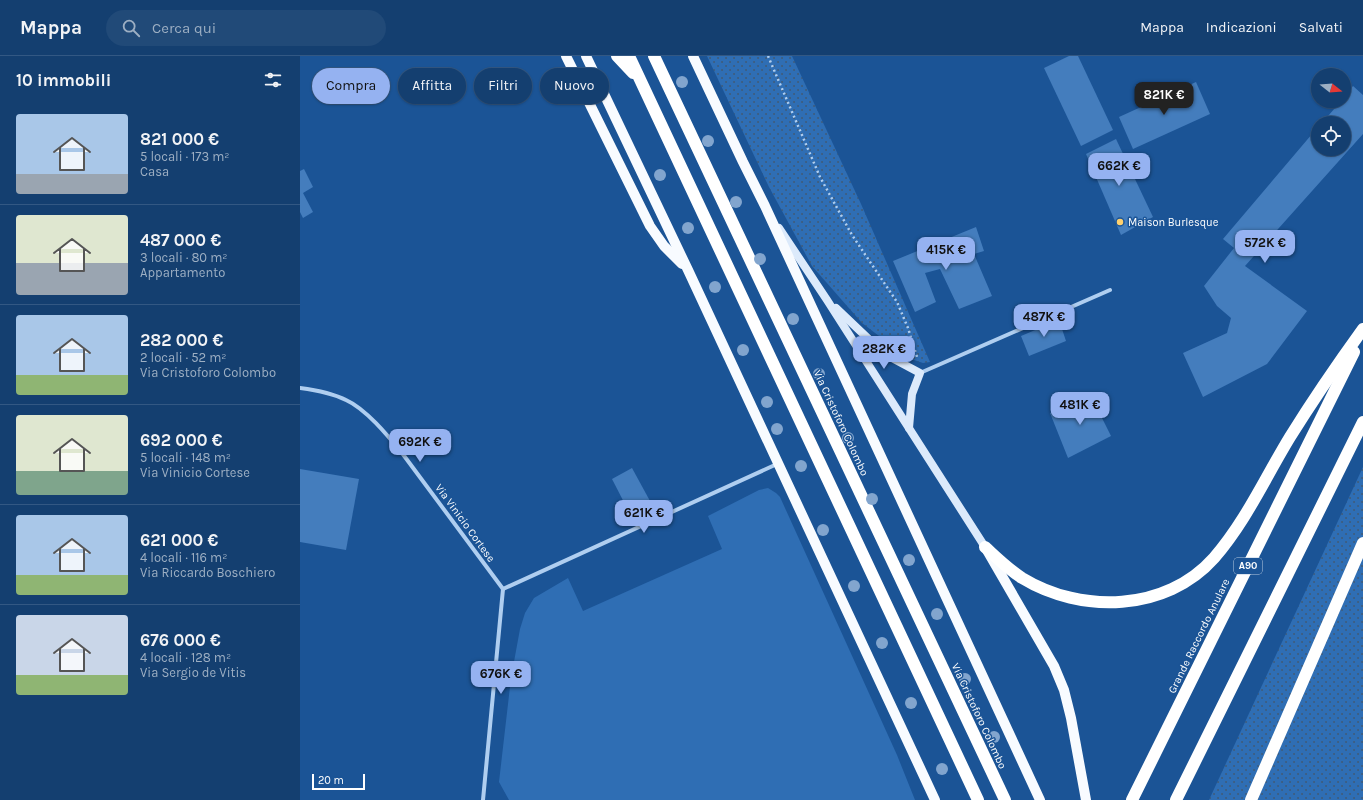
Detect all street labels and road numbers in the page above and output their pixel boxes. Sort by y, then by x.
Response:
street label: Via Cristoforo Colombo [811,368,871,478]
street label: Via Vinicio Cortese [432,482,498,565]
road number: A90 [1234,558,1262,574]
street label: Grande Raccordo Anulare [1165,576,1233,696]
street label: Via Cristoforo Colombo [949,661,1009,771]

